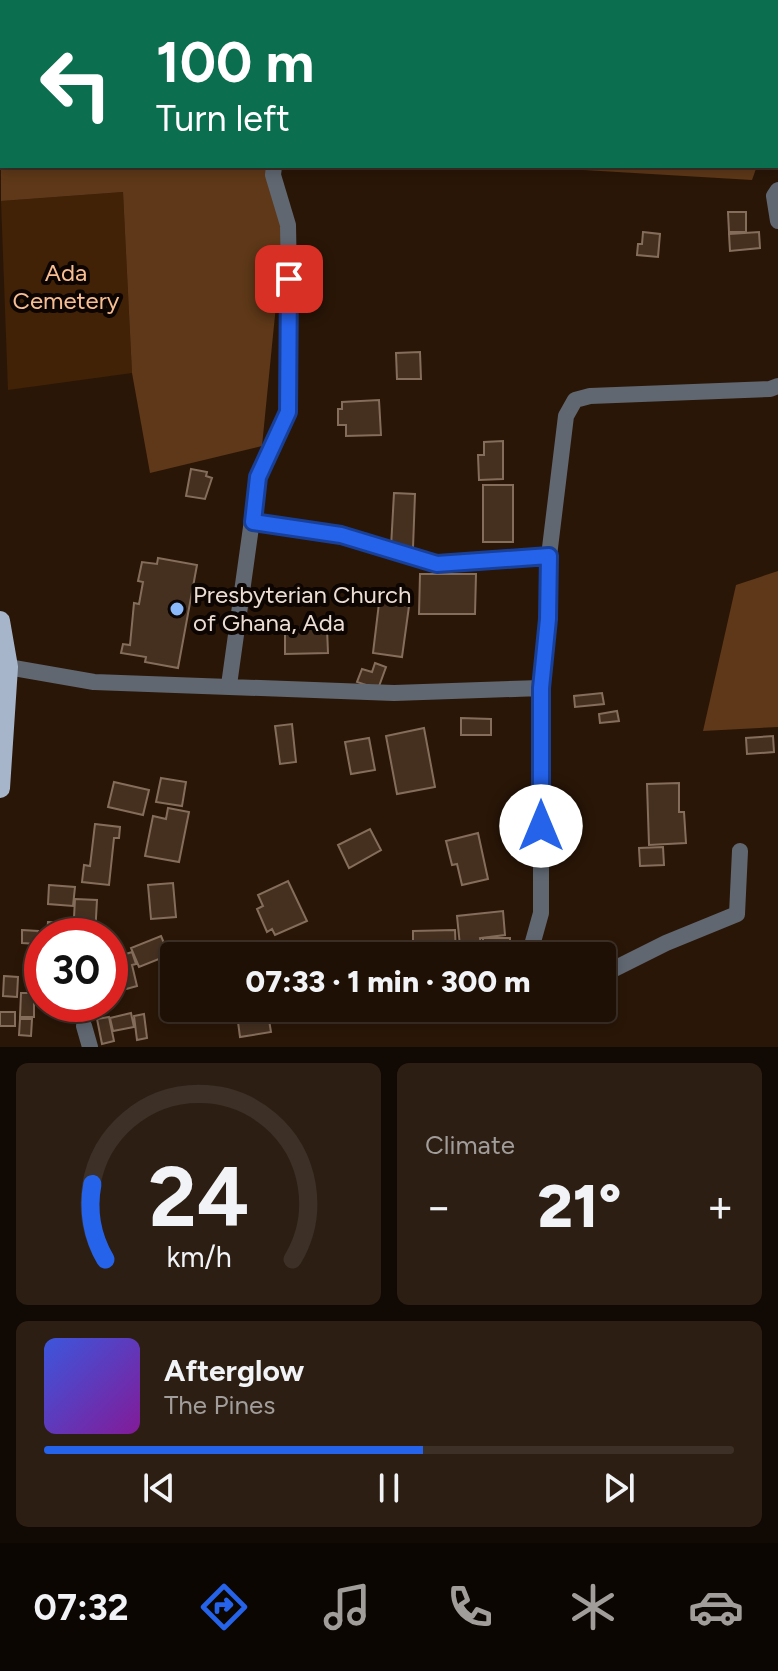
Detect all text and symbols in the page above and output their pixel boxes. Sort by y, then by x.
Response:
text: 100 m [156,29,314,96]
icon: left [24,32,128,136]
text: Turn left [156,97,290,140]
pin [255,245,323,313]
icon: arrive [267,257,311,301]
park label: Ada Cemetery [13,258,120,315]
place label: Presbyterian Church of Ghana, Ada [193,580,412,637]
marker: Presbyterian Church of Ghana, Ada [168,600,186,618]
position arrow [499,784,583,868]
speed limit sign: 30 [24,918,128,1022]
text: 07:33 · 1 min · 300 m [246,963,530,1000]
text: Climate [425,1129,515,1161]
text: 24 [148,1147,249,1247]
text: 21° [538,1170,621,1242]
text: − [425,1180,452,1233]
text: + [707,1180,734,1233]
text: km/h [166,1240,231,1274]
text: Afterglow [164,1352,304,1389]
text: The Pines [164,1389,275,1421]
icon: previous [137,1466,181,1510]
icon: pause [367,1466,411,1510]
icon: next [597,1466,641,1510]
icon: directions [196,1579,252,1635]
icon: music [319,1579,375,1635]
icon: phone [442,1579,498,1635]
icon: climate [565,1579,621,1635]
icon: car [688,1579,744,1635]
text: 07:32 [34,1586,129,1629]

